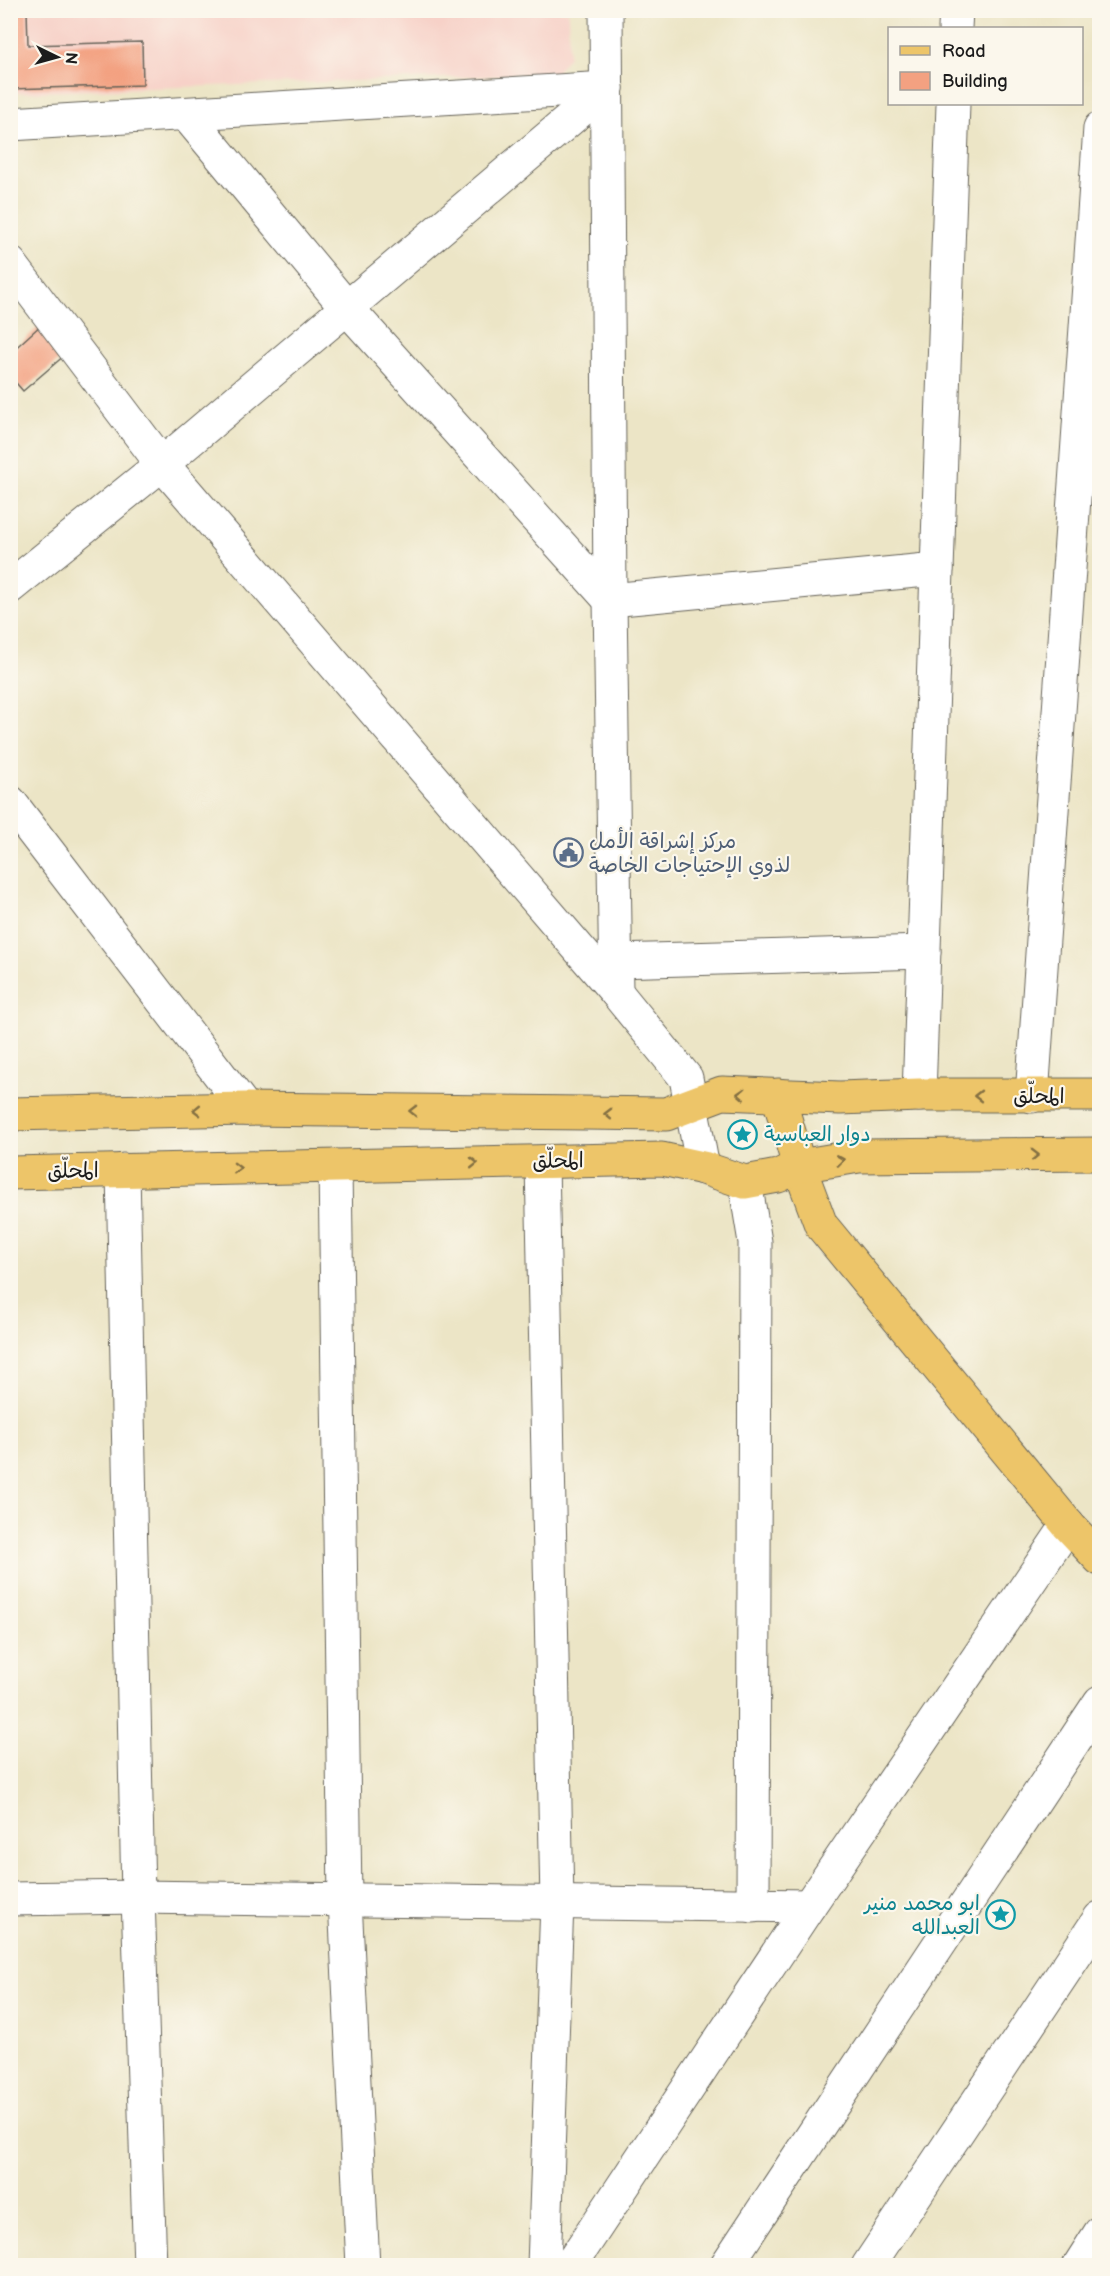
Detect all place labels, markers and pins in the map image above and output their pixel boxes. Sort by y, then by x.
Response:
place label: مركز إشراقة الأمل لذوي الإحتياجات الخاصة [589,827,790,880]
public building icon: مركز إشراقة الأمل لذوي الإحتياجات الخاصة [552,837,584,869]
place icon: دوار العباسية [727,1118,759,1150]
place label: دوار العباسية [764,1122,871,1147]
place label: ابو محمد منير العبدالله [863,1891,980,1940]
place icon: ابو محمد منير العبدالله [985,1899,1017,1931]

